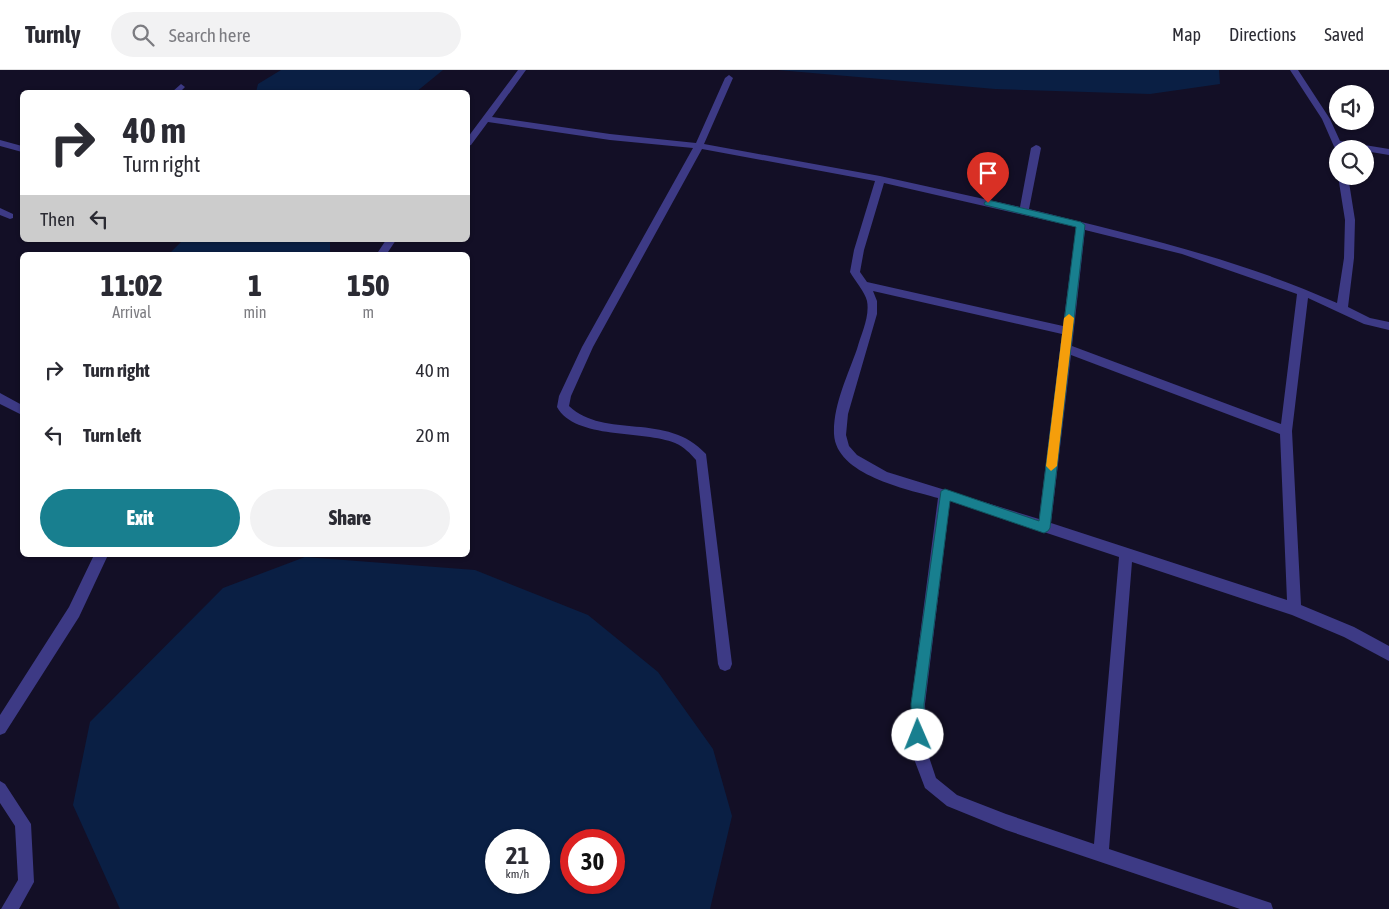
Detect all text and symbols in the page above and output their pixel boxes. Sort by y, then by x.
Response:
search box [111,12,461,57]
text: Turnly [25,21,81,48]
icon: search [129,21,157,49]
text: Search here [169,24,251,46]
text: Map [1172,24,1201,45]
text: Directions [1229,24,1296,45]
text: Saved [1324,24,1364,45]
map controls [1329,85,1374,185]
button: sound [1329,85,1374,130]
icon: right [40,110,105,175]
text: 40 m [123,110,186,150]
button: search [1329,140,1374,185]
text: Turn right [123,151,200,177]
pin [967,152,1009,203]
icon: arrive [974,159,1002,187]
icon: left [85,205,113,233]
text: Then [40,208,75,230]
text: 11:02 [101,268,163,302]
text: 1 [248,268,262,302]
text: 150 [347,268,389,302]
text: Arrival [112,303,151,321]
text: min [244,303,267,321]
text: m [362,303,374,321]
icon: right [40,356,68,384]
text: Turn right [83,359,150,381]
text: 40 m [416,359,450,381]
icon: left [40,421,68,449]
text: Turn left [83,424,141,446]
text: 20 m [416,424,450,446]
button: Exit [40,489,240,547]
button: Share [250,489,450,547]
position arrow [891,708,943,760]
speed limit sign: 30 [560,829,625,894]
text: 21 [506,841,529,869]
text: km/h [506,867,529,881]

